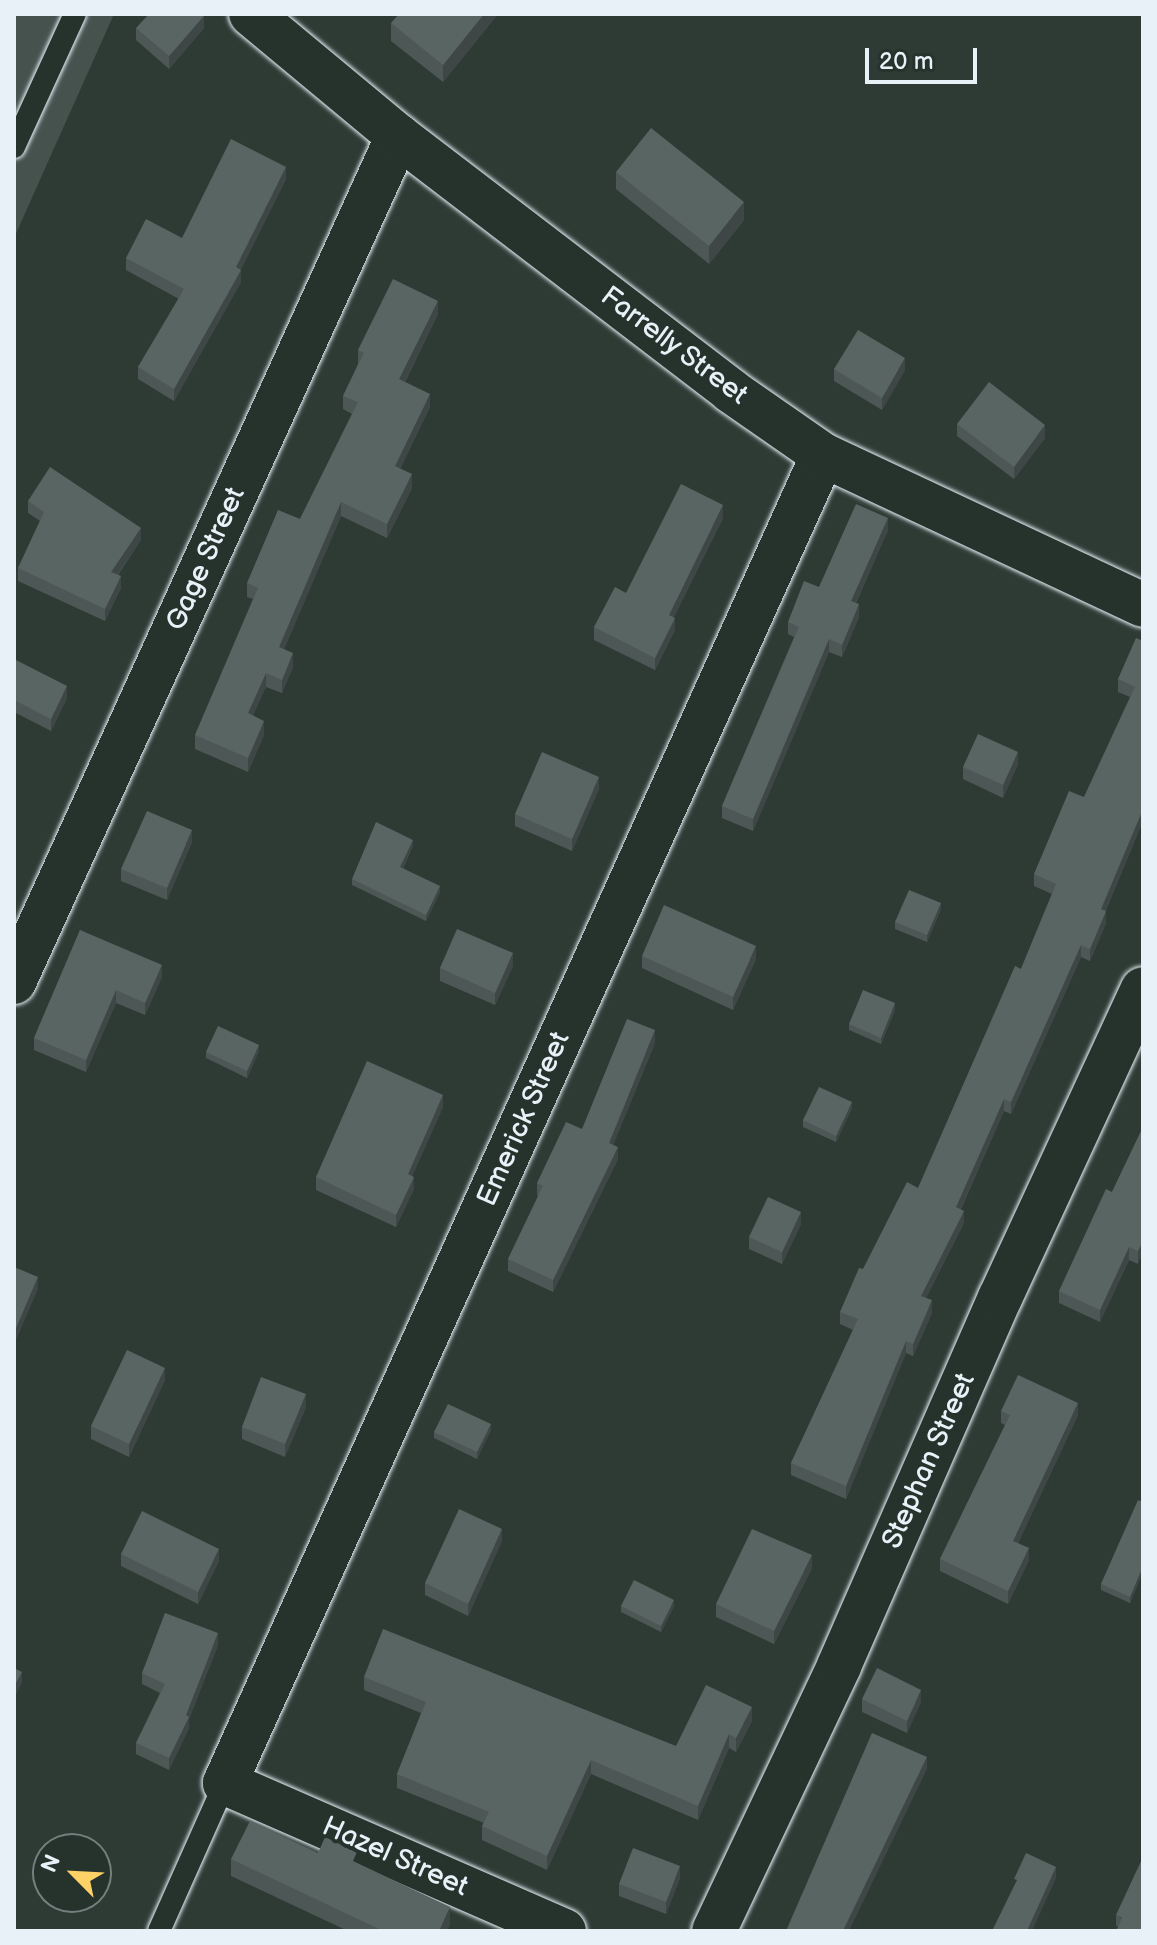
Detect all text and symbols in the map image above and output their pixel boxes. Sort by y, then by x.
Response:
scale bar [869,32,981,82]
text: 20 m [879,47,934,76]
street label: Farrelly Street [593,279,755,413]
street label: Gage Street [159,482,253,636]
street label: Emerick Street [470,1026,578,1212]
street label: Stephan Street [875,1368,983,1554]
street label: Hazel Street [317,1810,473,1904]
north arrow [32,1833,112,1913]
text: N [36,1851,67,1877]

